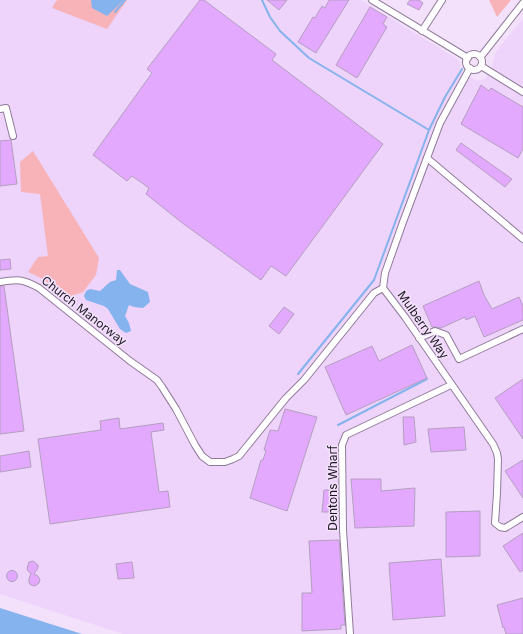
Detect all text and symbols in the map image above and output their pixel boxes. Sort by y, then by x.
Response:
street label: Church Manorway [39,273,130,349]
street label: Mulberry Way [395,288,452,362]
street label: Dentons Wharf [325,445,340,531]

